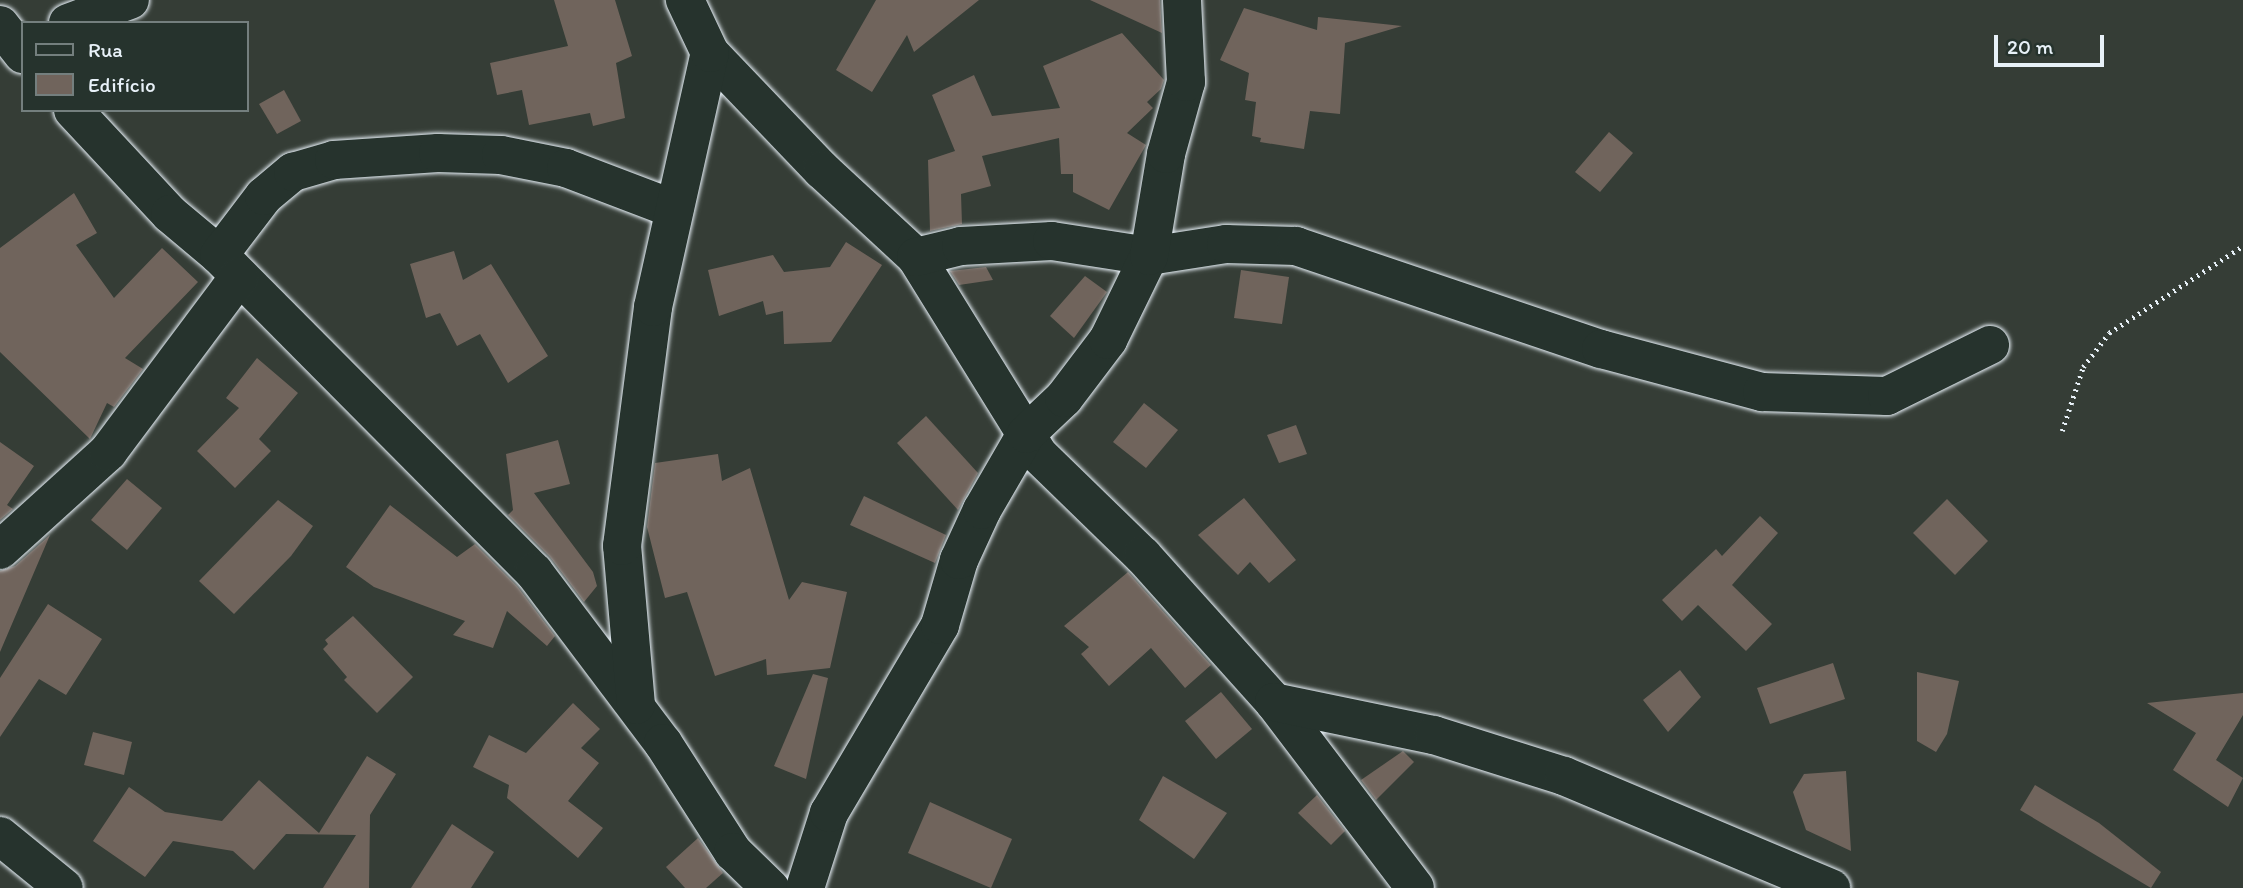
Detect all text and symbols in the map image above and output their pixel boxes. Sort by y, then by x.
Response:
legend [21,21,248,112]
scale bar [1998,21,2108,65]
text: 20 m [2007,34,2053,59]
text: Rua [88,37,123,62]
text: Edifício [88,72,156,97]

